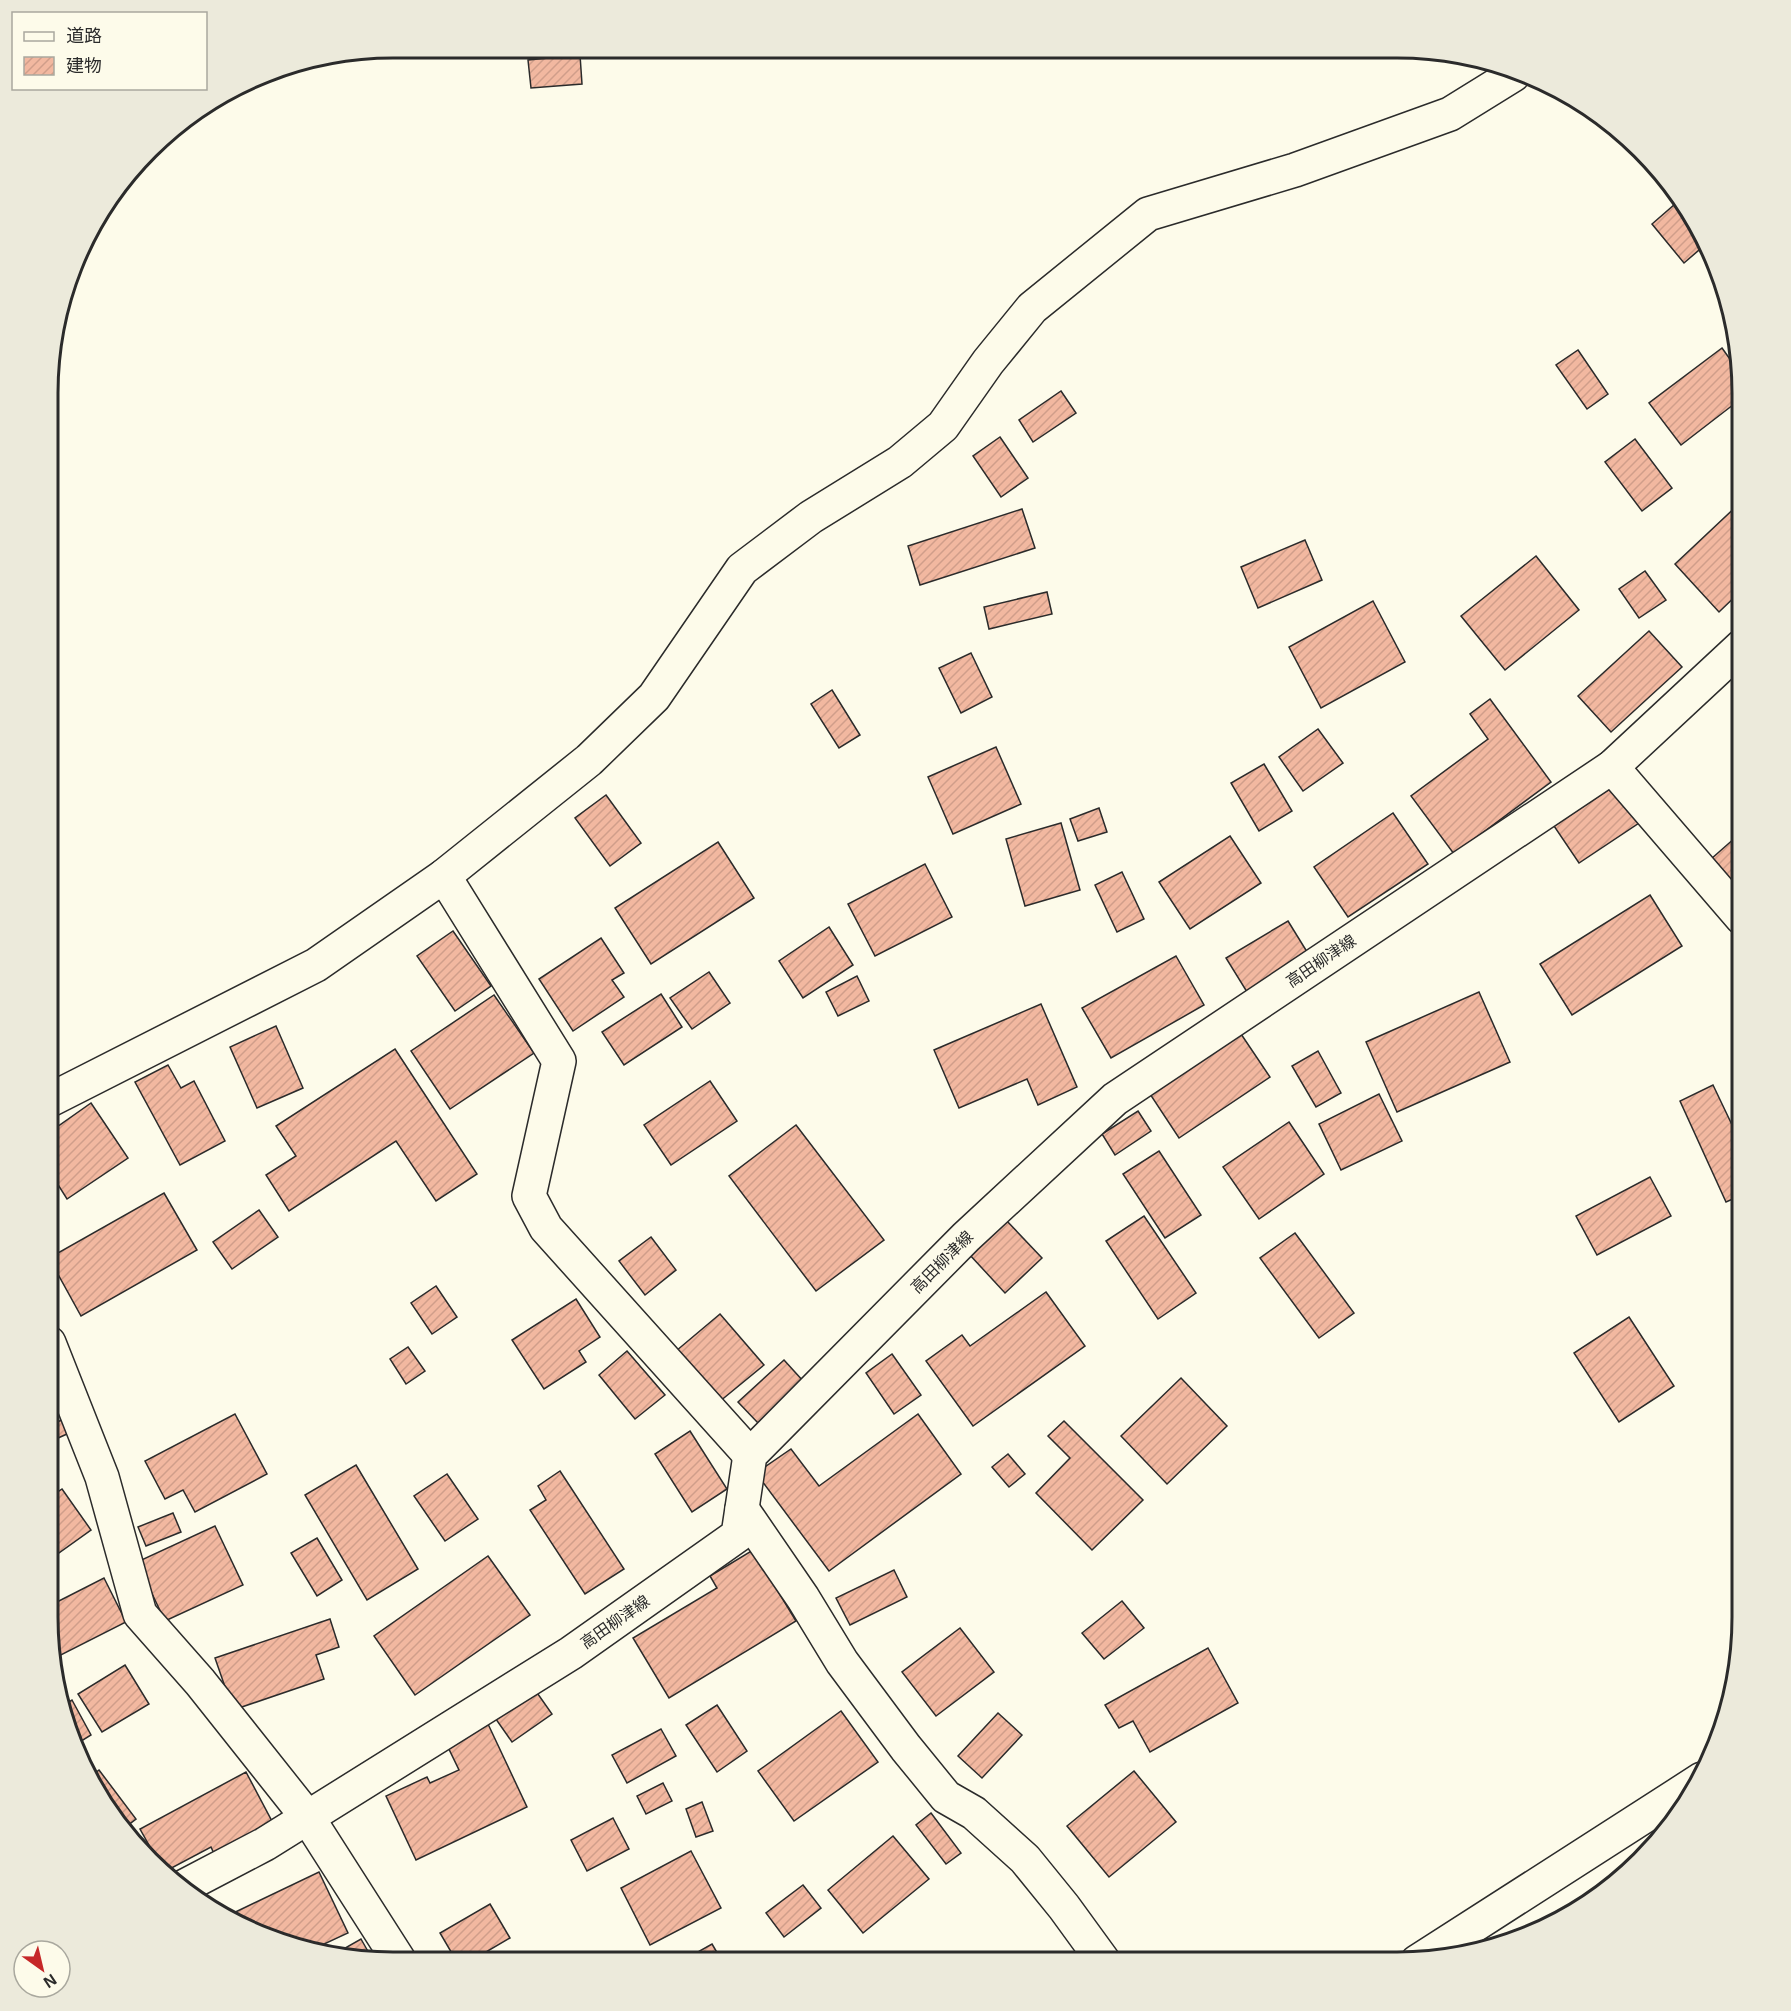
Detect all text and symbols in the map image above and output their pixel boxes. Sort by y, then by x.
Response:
legend [12,12,207,90]
text: 道路 [66,26,102,46]
text: 建物 [66,56,102,76]
street label: 高田柳津線 [1283,932,1359,990]
street label: 高田柳津線 [908,1228,976,1296]
street label: 高田柳津線 [577,1592,653,1652]
north arrow [12,1939,72,1999]
text: N [41,1971,60,1991]

